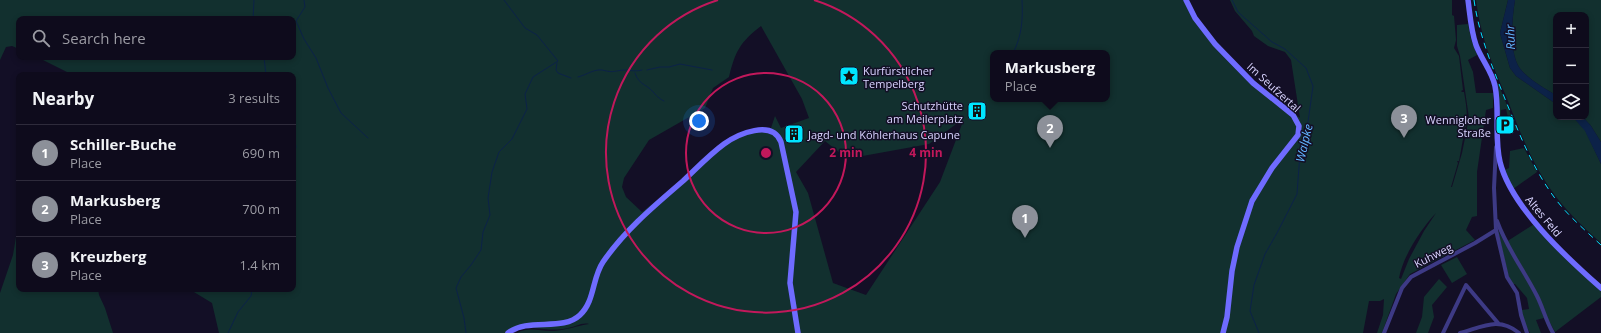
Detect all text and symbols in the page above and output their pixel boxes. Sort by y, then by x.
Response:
map controls [1553,12,1589,120]
button: + [1553,12,1589,48]
search box [16,16,296,60]
water label: Ruhr [1501,23,1519,50]
icon: search [30,27,52,49]
text: Search here [62,28,146,48]
button: − [1553,48,1589,84]
popup [990,50,1110,102]
text: Markusberg [1005,57,1095,77]
street label: Im Seufzertal [1244,59,1304,115]
place label: Kurfürstlicher Tempelberg [863,63,934,91]
place icon: Kurfürstlicher Tempelberg [838,65,860,87]
text: Place [1005,77,1037,95]
button: layers [1553,84,1589,120]
text: Nearby [32,87,94,110]
text: 3 results [228,89,280,107]
place label: Schutzhütte am Meilerplatz [887,98,963,126]
building icon: Schutzhütte am Meilerplatz [966,100,988,122]
pin: 3 [1391,105,1417,138]
your location [689,111,709,131]
place label: Wennigloher Straße [1426,112,1492,140]
parking icon: Wennigloher Straße [1494,114,1516,136]
pin: 2 [1037,115,1063,148]
water label: Walpke [1291,122,1317,164]
building icon: Jagd- und Köhlerhaus Capune [783,123,805,145]
place label: Jagd- und Köhlerhaus Capune [807,127,960,142]
text: Schiller-Buche [70,134,176,154]
text: 1 [41,144,49,162]
text: 690 m [242,144,280,162]
text: 2 min [829,144,863,161]
text: 4 min [909,144,943,161]
centre of rings [759,146,773,160]
text: Place [70,154,102,172]
text: Markusberg [70,190,160,210]
street label: Altes Feld [1522,192,1566,240]
text: 2 [41,200,49,218]
text: 700 m [242,200,280,218]
pin: 1 [1012,205,1038,238]
text: Place [70,210,102,228]
street label: Kuhweg [1411,239,1455,271]
text: Kreuzberg [70,246,146,266]
text: 3 [41,256,49,274]
text: 1.4 km [239,256,280,274]
text: Place [70,266,102,284]

